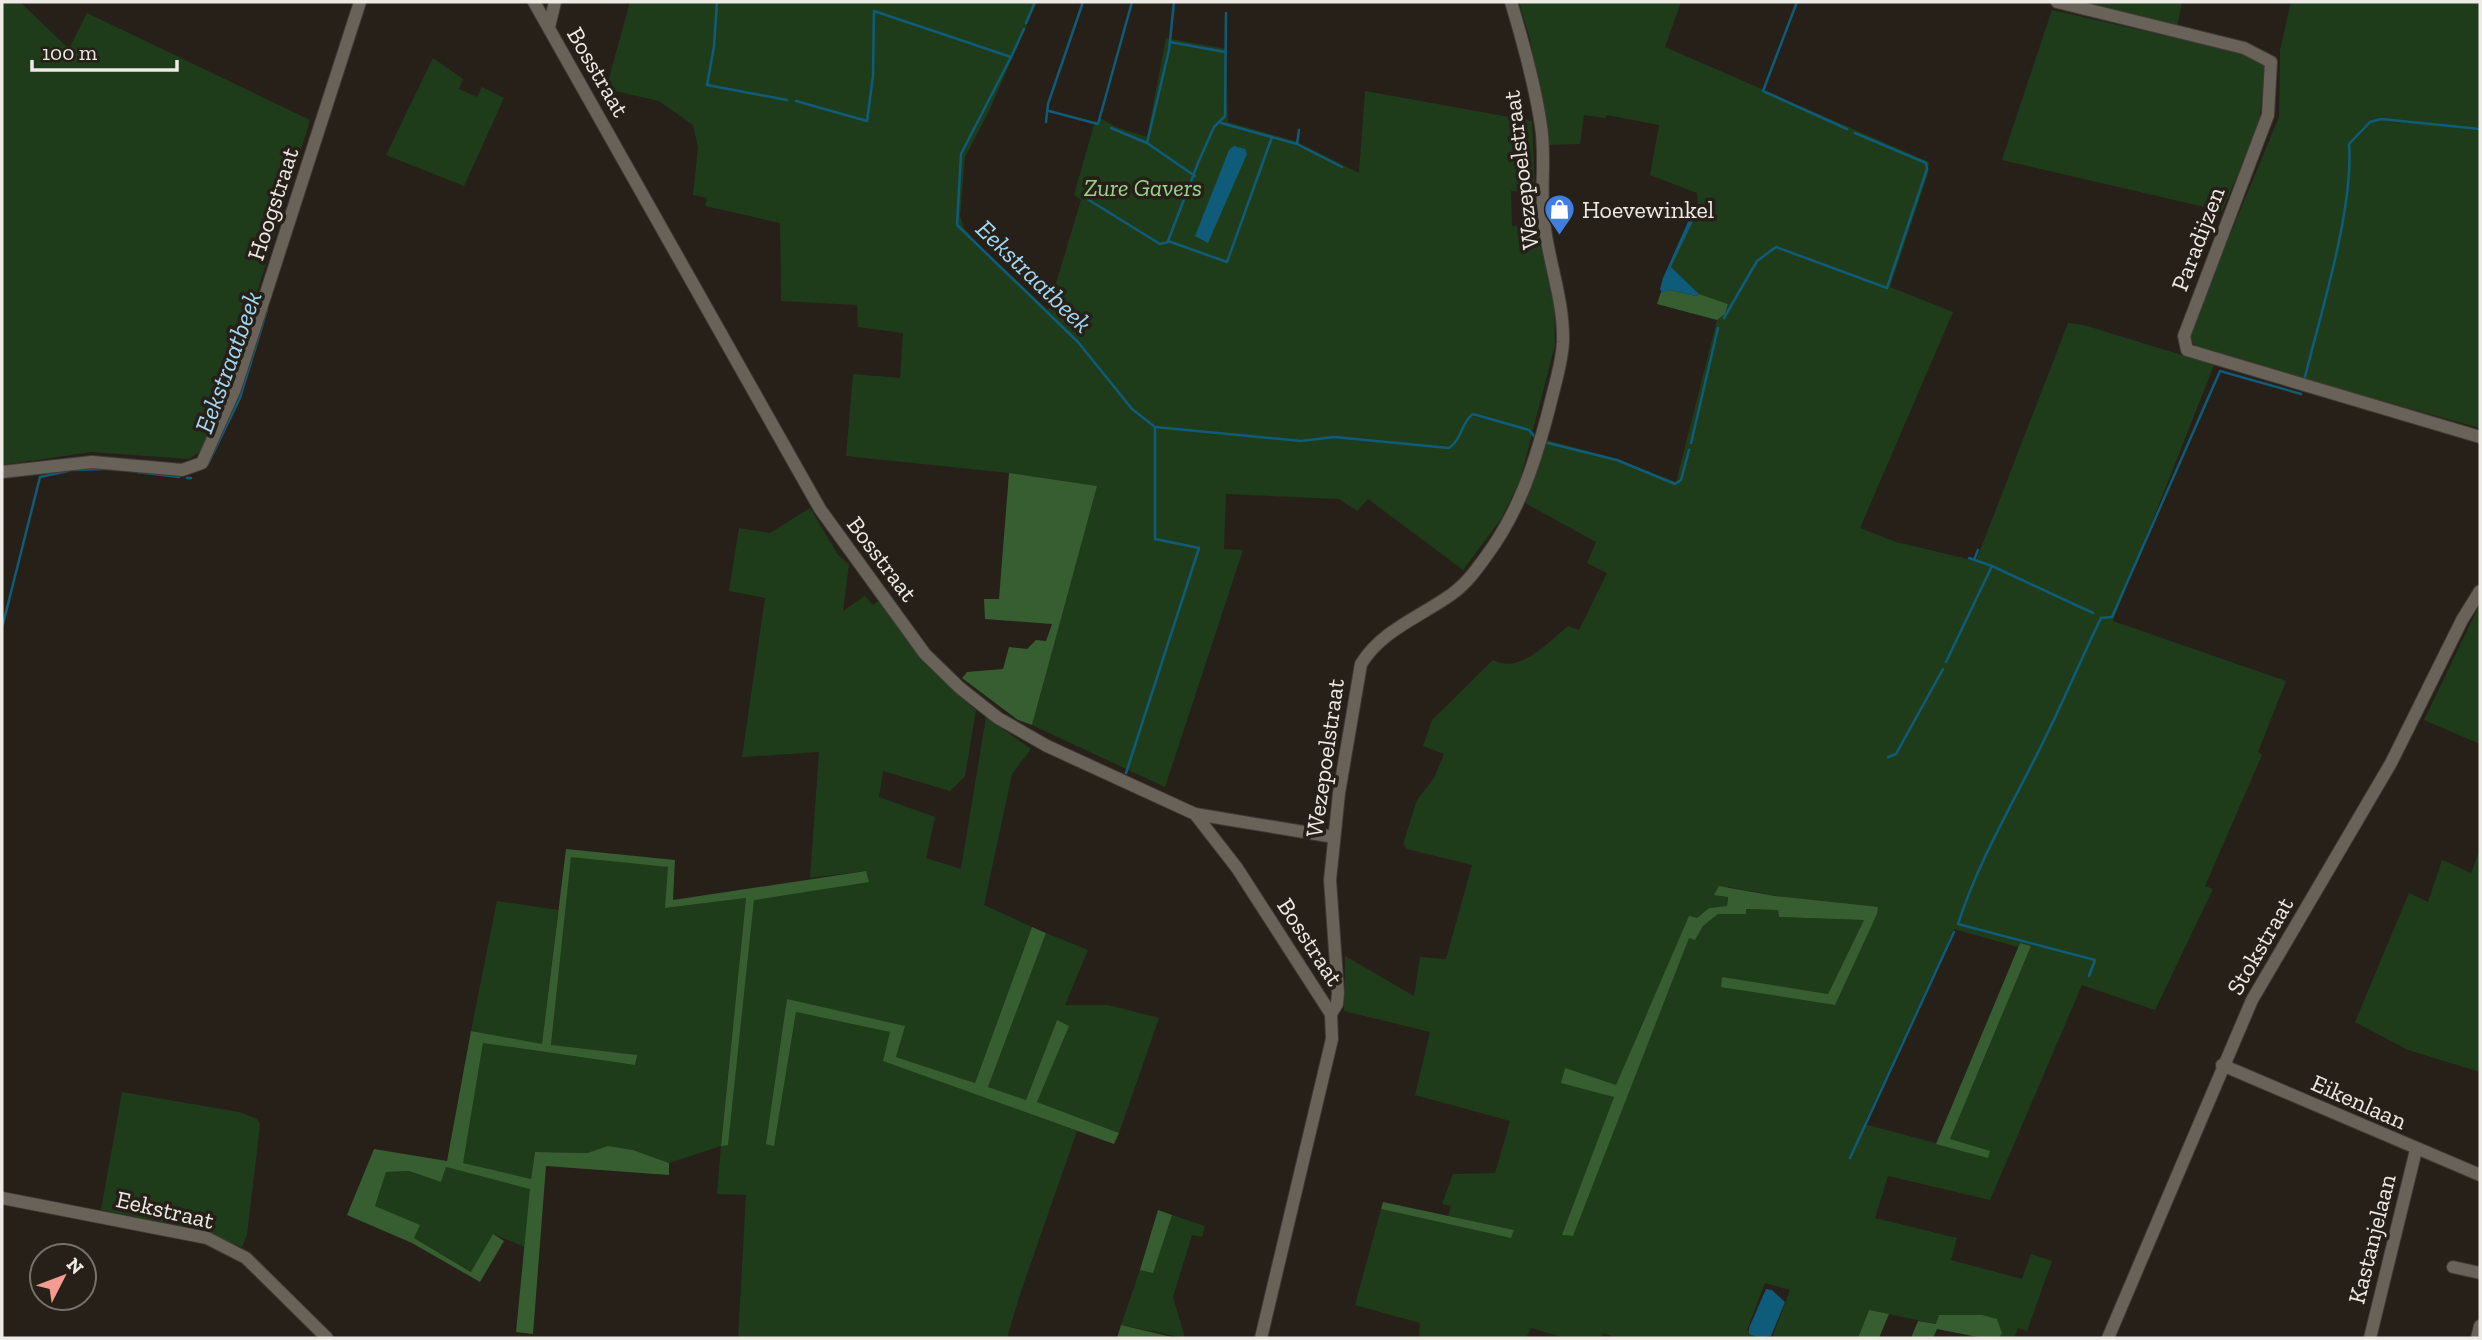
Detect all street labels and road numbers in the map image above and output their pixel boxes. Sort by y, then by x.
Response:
street label: Bosstraat [561,22,636,122]
street label: Wezepoelstraat [1496,89,1545,251]
street label: Hoogstraat [241,144,304,264]
street label: Paradijzen [2164,183,2231,295]
street label: Bosstraat [841,510,924,607]
street label: Wezepoelstraat [1299,677,1350,839]
street label: Bosstraat [1271,892,1350,991]
street label: Stokstraat [2220,892,2299,1000]
street label: Eikenlaan [2307,1068,2412,1135]
street label: Kastanjelaan [2341,1171,2402,1307]
street label: Eekstraat [113,1184,217,1235]

